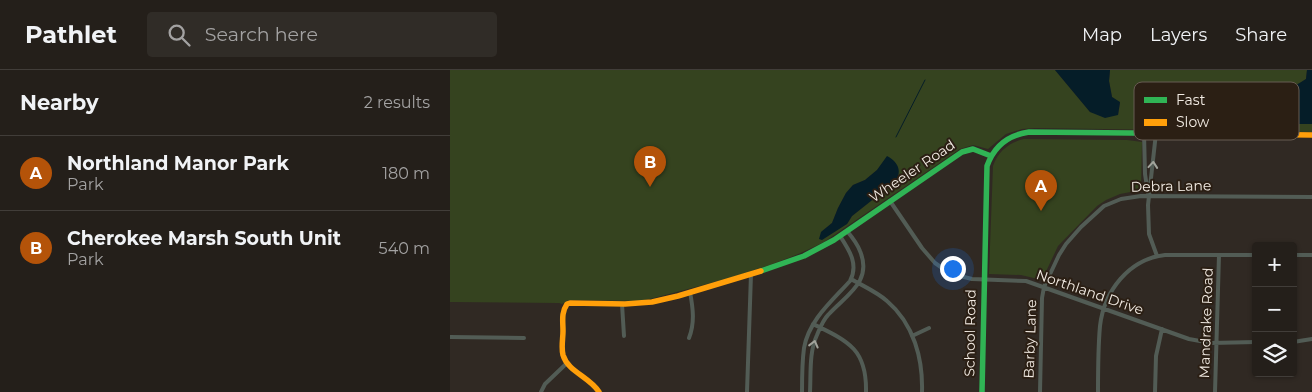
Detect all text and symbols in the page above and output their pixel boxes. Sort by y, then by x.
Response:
search box [147,12,497,57]
text: Pathlet [25,20,117,49]
icon: search [165,21,193,49]
text: Search here [205,23,318,46]
text: Map [1082,24,1122,46]
text: Layers [1150,24,1207,46]
text: Share [1235,24,1287,46]
legend [1134,82,1299,140]
text: Nearby [20,90,99,115]
text: Fast [1176,91,1206,109]
text: 2 results [364,93,430,112]
text: Slow [1176,113,1210,131]
street label: Wheeler Road [866,136,958,206]
pin: B [634,146,666,187]
text: Northland Manor Park [67,152,289,175]
one-way arrow [1147,161,1158,169]
text: A [30,164,42,183]
text: 180 m [382,164,430,183]
pin: A [1025,170,1057,211]
text: Park [67,175,104,194]
street label: Debra Lane [1130,176,1212,196]
text: Cherokee Marsh South Unit [67,227,341,250]
text: B [30,239,42,258]
text: 540 m [379,239,430,258]
map controls [1252,242,1297,377]
button: + [1252,242,1297,287]
text: Park [67,250,104,269]
your location [940,256,966,282]
street label: Northland Drive [1034,265,1146,319]
street label: Mandrake Road [1195,267,1217,379]
button: − [1252,287,1297,332]
street label: School Road [960,289,980,377]
street label: Barby Lane [1020,299,1040,379]
button: layers [1252,332,1297,377]
one-way arrow [808,339,819,348]

